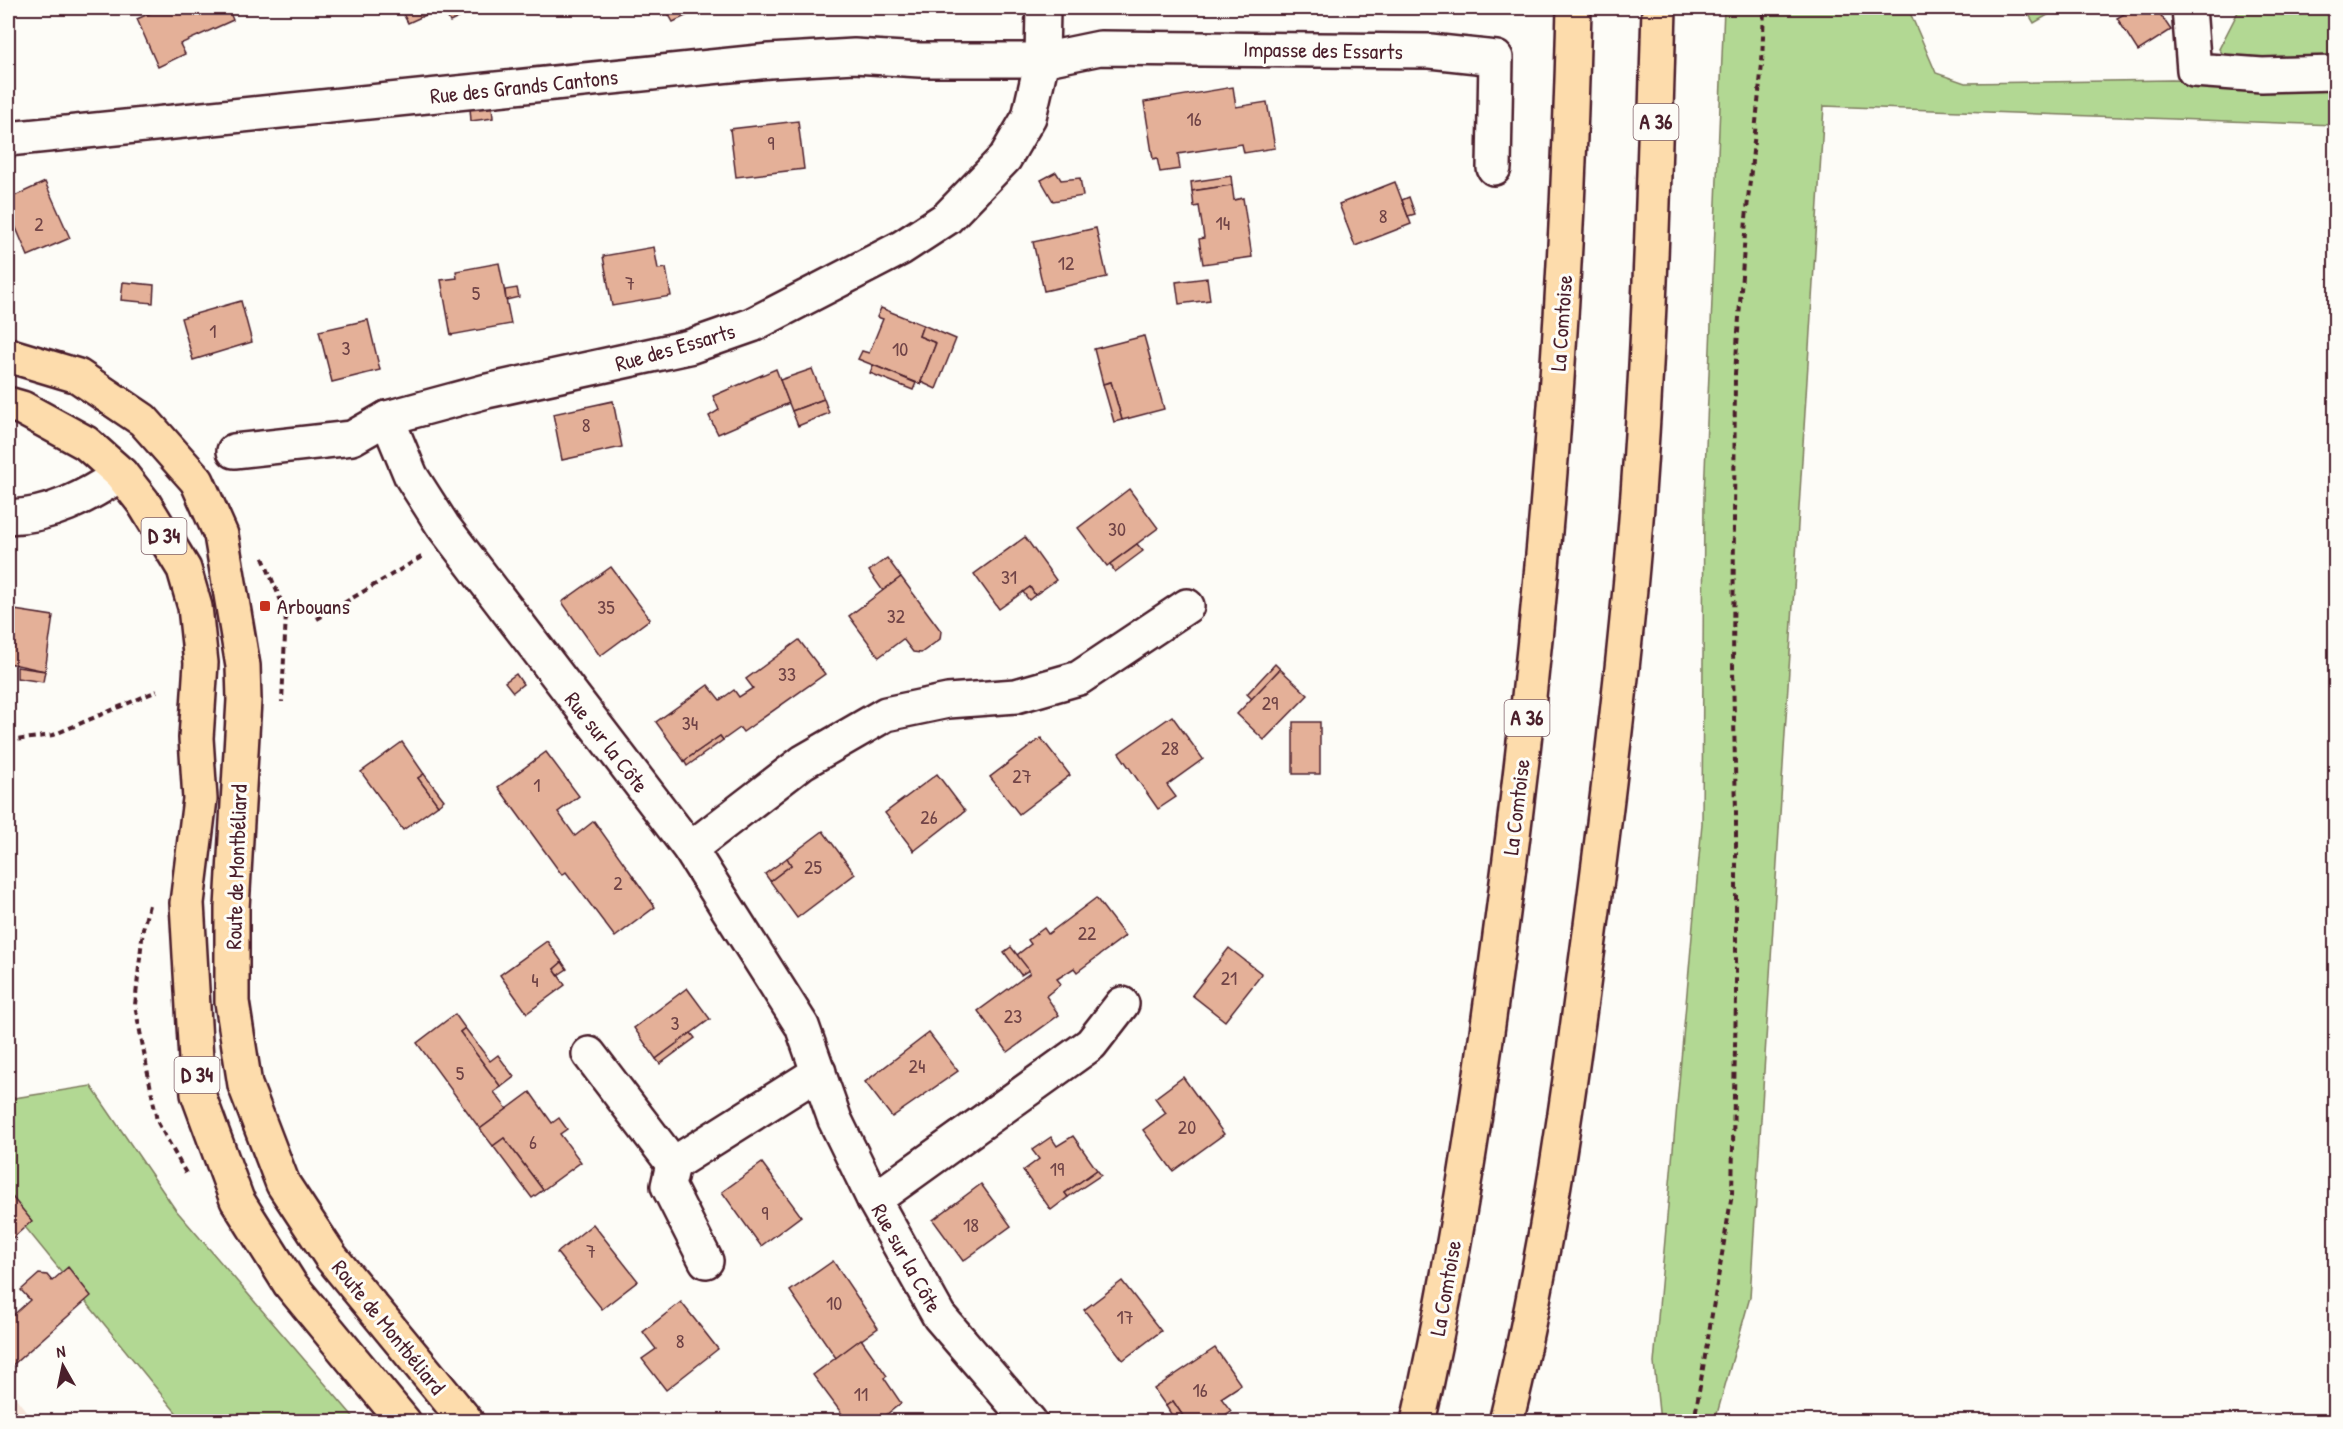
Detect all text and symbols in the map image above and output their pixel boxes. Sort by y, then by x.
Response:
street label: Impasse des Essarts [1243,34,1403,66]
street label: Rue des Grands Cantons [429,61,619,111]
road number: A 36 [1634,104,1678,140]
house number: 16 [1186,105,1202,132]
house number: 9 [767,129,775,156]
house number: 8 [1379,202,1387,229]
house number: 14 [1216,209,1230,236]
house number: 2 [34,210,44,237]
house number: 12 [1058,249,1075,276]
house number: 7 [625,269,635,296]
street label: La Comtoise [1543,274,1579,372]
house number: 5 [472,279,481,306]
street label: Rue des Essarts [612,316,738,378]
house number: 1 [209,317,217,344]
house number: 3 [342,334,351,361]
house number: 10 [892,335,908,362]
house number: 8 [582,411,590,438]
house number: 30 [1108,515,1126,542]
road number: D 34 [142,518,186,554]
house number: 31 [1001,563,1017,590]
place label: Arbouans [277,591,350,621]
house number: 35 [597,593,615,620]
marker: Arbouans [258,599,272,613]
house number: 32 [887,602,906,629]
house number: 33 [778,660,796,687]
street label: Rue sur la Côte [558,685,656,799]
house number: 29 [1262,689,1278,716]
road number: A 36 [1504,700,1550,736]
house number: 34 [682,709,698,736]
house number: 28 [1161,734,1179,761]
street label: La Comtoise [1495,757,1537,857]
house number: 27 [1012,762,1032,789]
house number: 1 [533,771,541,798]
street label: Route de Montbéliard [218,784,254,950]
house number: 26 [920,803,938,830]
house number: 25 [804,853,822,880]
house number: 2 [613,869,623,896]
house number: 22 [1078,919,1097,946]
house number: 21 [1221,964,1237,991]
house number: 4 [531,966,539,993]
house number: 23 [1004,1002,1022,1029]
house number: 3 [671,1009,680,1036]
house number: 24 [909,1052,925,1079]
road number: D 34 [174,1057,220,1093]
house number: 5 [456,1059,465,1086]
house number: 20 [1178,1113,1196,1140]
house number: 6 [529,1128,537,1155]
house number: 19 [1050,1155,1064,1182]
street label: Rue sur la Côte [865,1198,949,1318]
house number: 9 [761,1199,769,1226]
house number: 18 [963,1211,979,1238]
house number: 7 [586,1237,596,1264]
street label: La Comtoise [1422,1238,1468,1338]
street label: Route de Montbéliard [325,1253,453,1401]
house number: 10 [826,1289,842,1316]
house number: 17 [1116,1303,1134,1330]
house number: 8 [676,1327,684,1354]
north arrow [33,1336,93,1396]
text: N [55,1340,67,1363]
house number: 16 [1192,1376,1208,1403]
house number: 11 [854,1380,868,1407]

